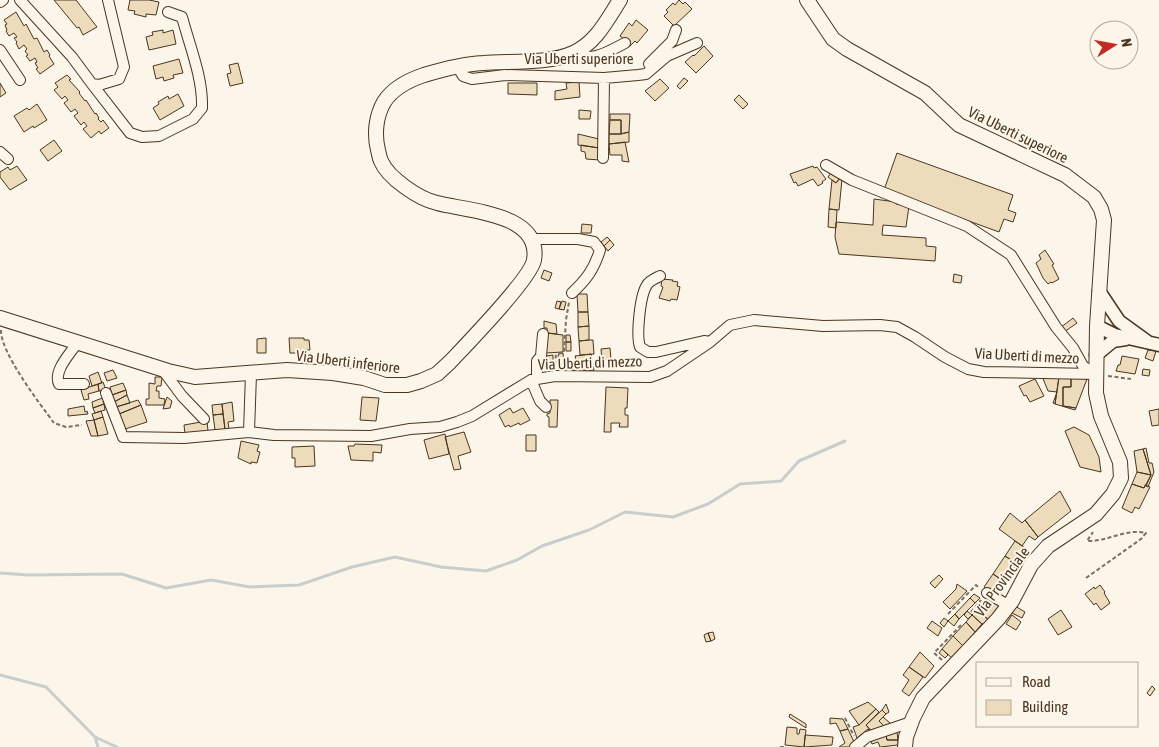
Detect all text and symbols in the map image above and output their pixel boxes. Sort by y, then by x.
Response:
north arrow [1089,20,1139,70]
text: N [1118,37,1135,48]
street label: Via Uberti superiore [524,50,634,67]
street label: Via Uberti superiore [965,103,1071,166]
street label: Via Uberti di mezzo [974,344,1080,367]
street label: Via Uberti inferiore [295,347,401,376]
street label: Via Uberti di mezzo [537,352,643,373]
street label: Via Provinciale [971,543,1033,620]
legend [976,662,1139,727]
text: Road [1022,673,1051,690]
text: Building [1022,698,1068,715]

